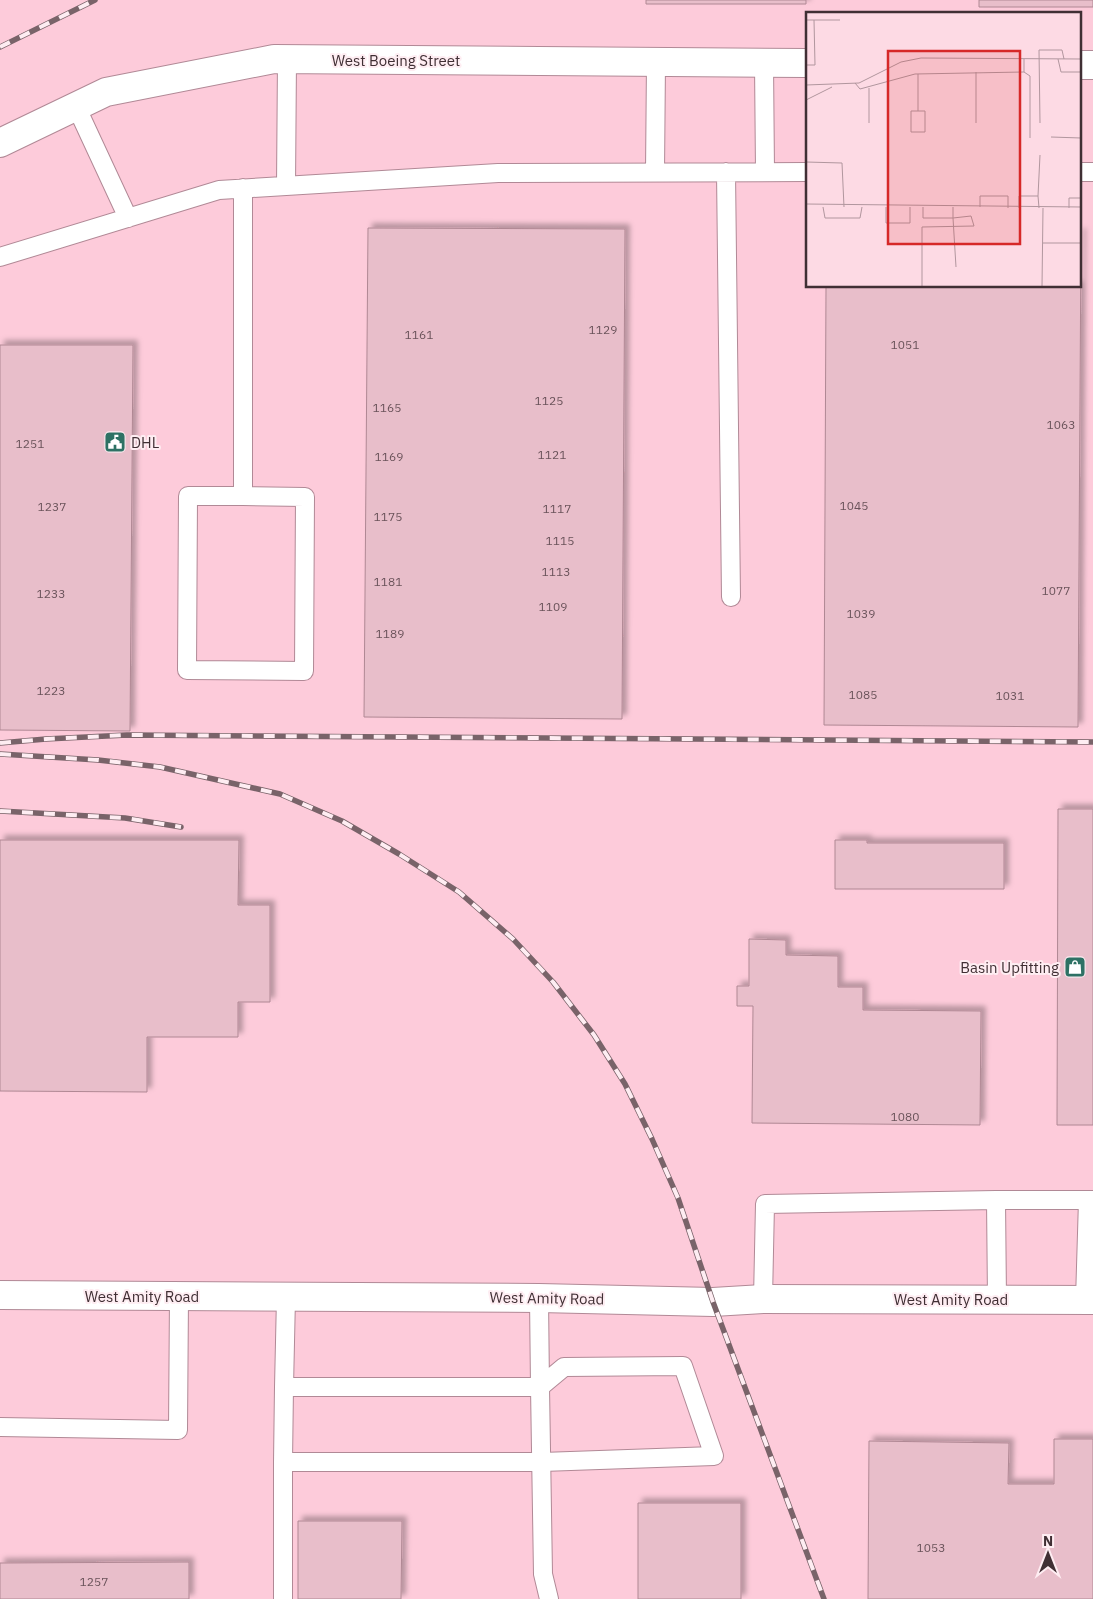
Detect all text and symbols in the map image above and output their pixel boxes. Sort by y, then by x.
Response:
inset map [806,12,1080,288]
street label: West Boeing Street [332,51,460,70]
house number: 1129 [589,322,617,337]
house number: 1161 [405,327,433,342]
house number: 1051 [891,337,919,352]
house number: 1125 [535,393,563,408]
house number: 1165 [373,400,401,415]
house number: 1063 [1047,417,1075,432]
public building icon: DHL [103,430,127,454]
place label: DHL [131,433,160,452]
house number: 1251 [16,436,44,451]
house number: 1121 [538,447,566,462]
house number: 1169 [375,449,403,464]
house number: 1045 [840,498,868,513]
house number: 1237 [38,499,66,514]
house number: 1117 [543,501,571,516]
house number: 1175 [374,509,402,524]
house number: 1115 [546,533,574,548]
house number: 1113 [542,564,570,579]
house number: 1181 [374,574,402,589]
house number: 1077 [1042,583,1070,598]
house number: 1233 [37,586,65,601]
house number: 1109 [539,599,567,614]
house number: 1039 [847,606,875,621]
house number: 1189 [376,626,404,641]
house number: 1223 [37,683,65,698]
house number: 1085 [849,687,877,702]
house number: 1031 [996,688,1024,703]
shop icon: Basin Upfitting [1063,955,1087,979]
place label: Basin Upfitting [960,958,1059,977]
house number: 1080 [891,1109,919,1124]
street label: West Amity Road [85,1287,199,1306]
street label: West Amity Road [490,1288,604,1308]
street label: West Amity Road [894,1290,1008,1309]
north arrow [1023,1529,1073,1579]
text: N [1043,1532,1053,1550]
house number: 1053 [917,1540,945,1555]
house number: 1257 [80,1574,108,1589]

